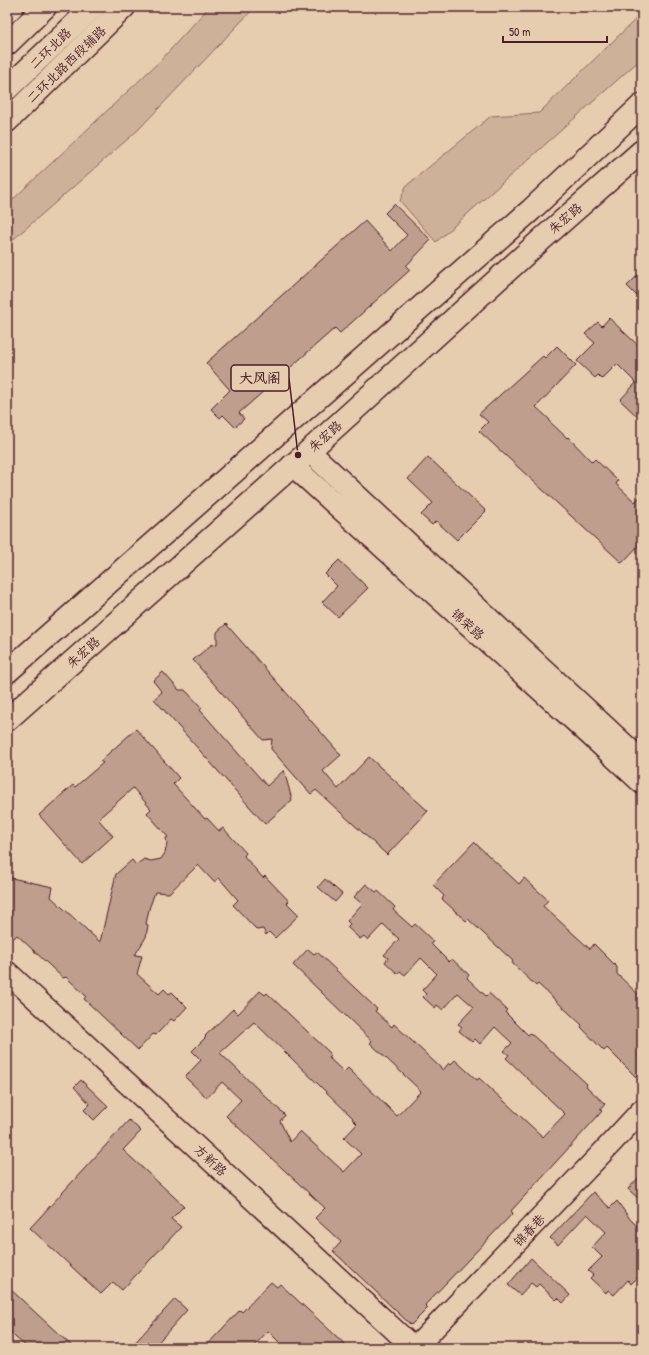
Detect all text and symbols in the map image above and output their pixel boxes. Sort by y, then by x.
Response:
scale bar [503,18,607,44]
street label: 二环北路西段辅路 [22,21,110,107]
street label: 二环北路 [25,23,75,73]
text: 50 m [509,23,530,40]
street label: 朱宏路 [544,198,586,238]
callout: 大风阁 [231,365,289,391]
text: 大风阁 [239,368,281,387]
street label: 朱宏路 [304,416,346,456]
street label: 锦荣路 [447,604,489,644]
street label: 朱宏路 [62,632,104,672]
street label: 方新路 [191,1140,231,1180]
street label: 锦春巷 [509,1210,549,1250]

